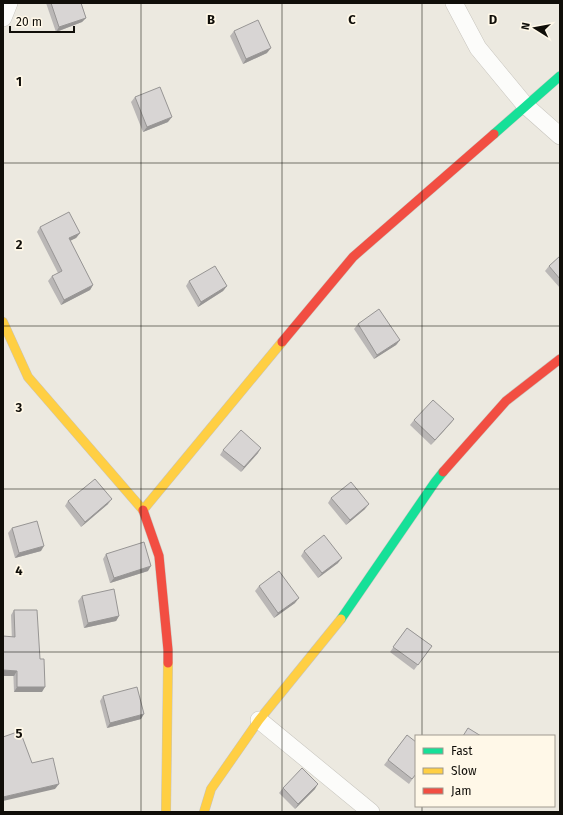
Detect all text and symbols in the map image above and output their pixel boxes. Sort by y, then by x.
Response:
scale bar [10,8,74,34]
north arrow [515,8,555,48]
text: B [207,12,215,27]
text: C [348,12,356,27]
text: D [489,12,498,27]
text: 20 m [16,15,42,29]
text: N [519,21,533,31]
text: 1 [16,74,22,89]
text: 2 [16,237,23,252]
text: 3 [15,400,23,415]
text: 4 [15,563,23,578]
text: 5 [16,726,23,741]
legend [415,735,555,807]
text: Fast [451,744,473,758]
text: Slow [451,764,477,778]
text: Jam [451,784,471,798]

